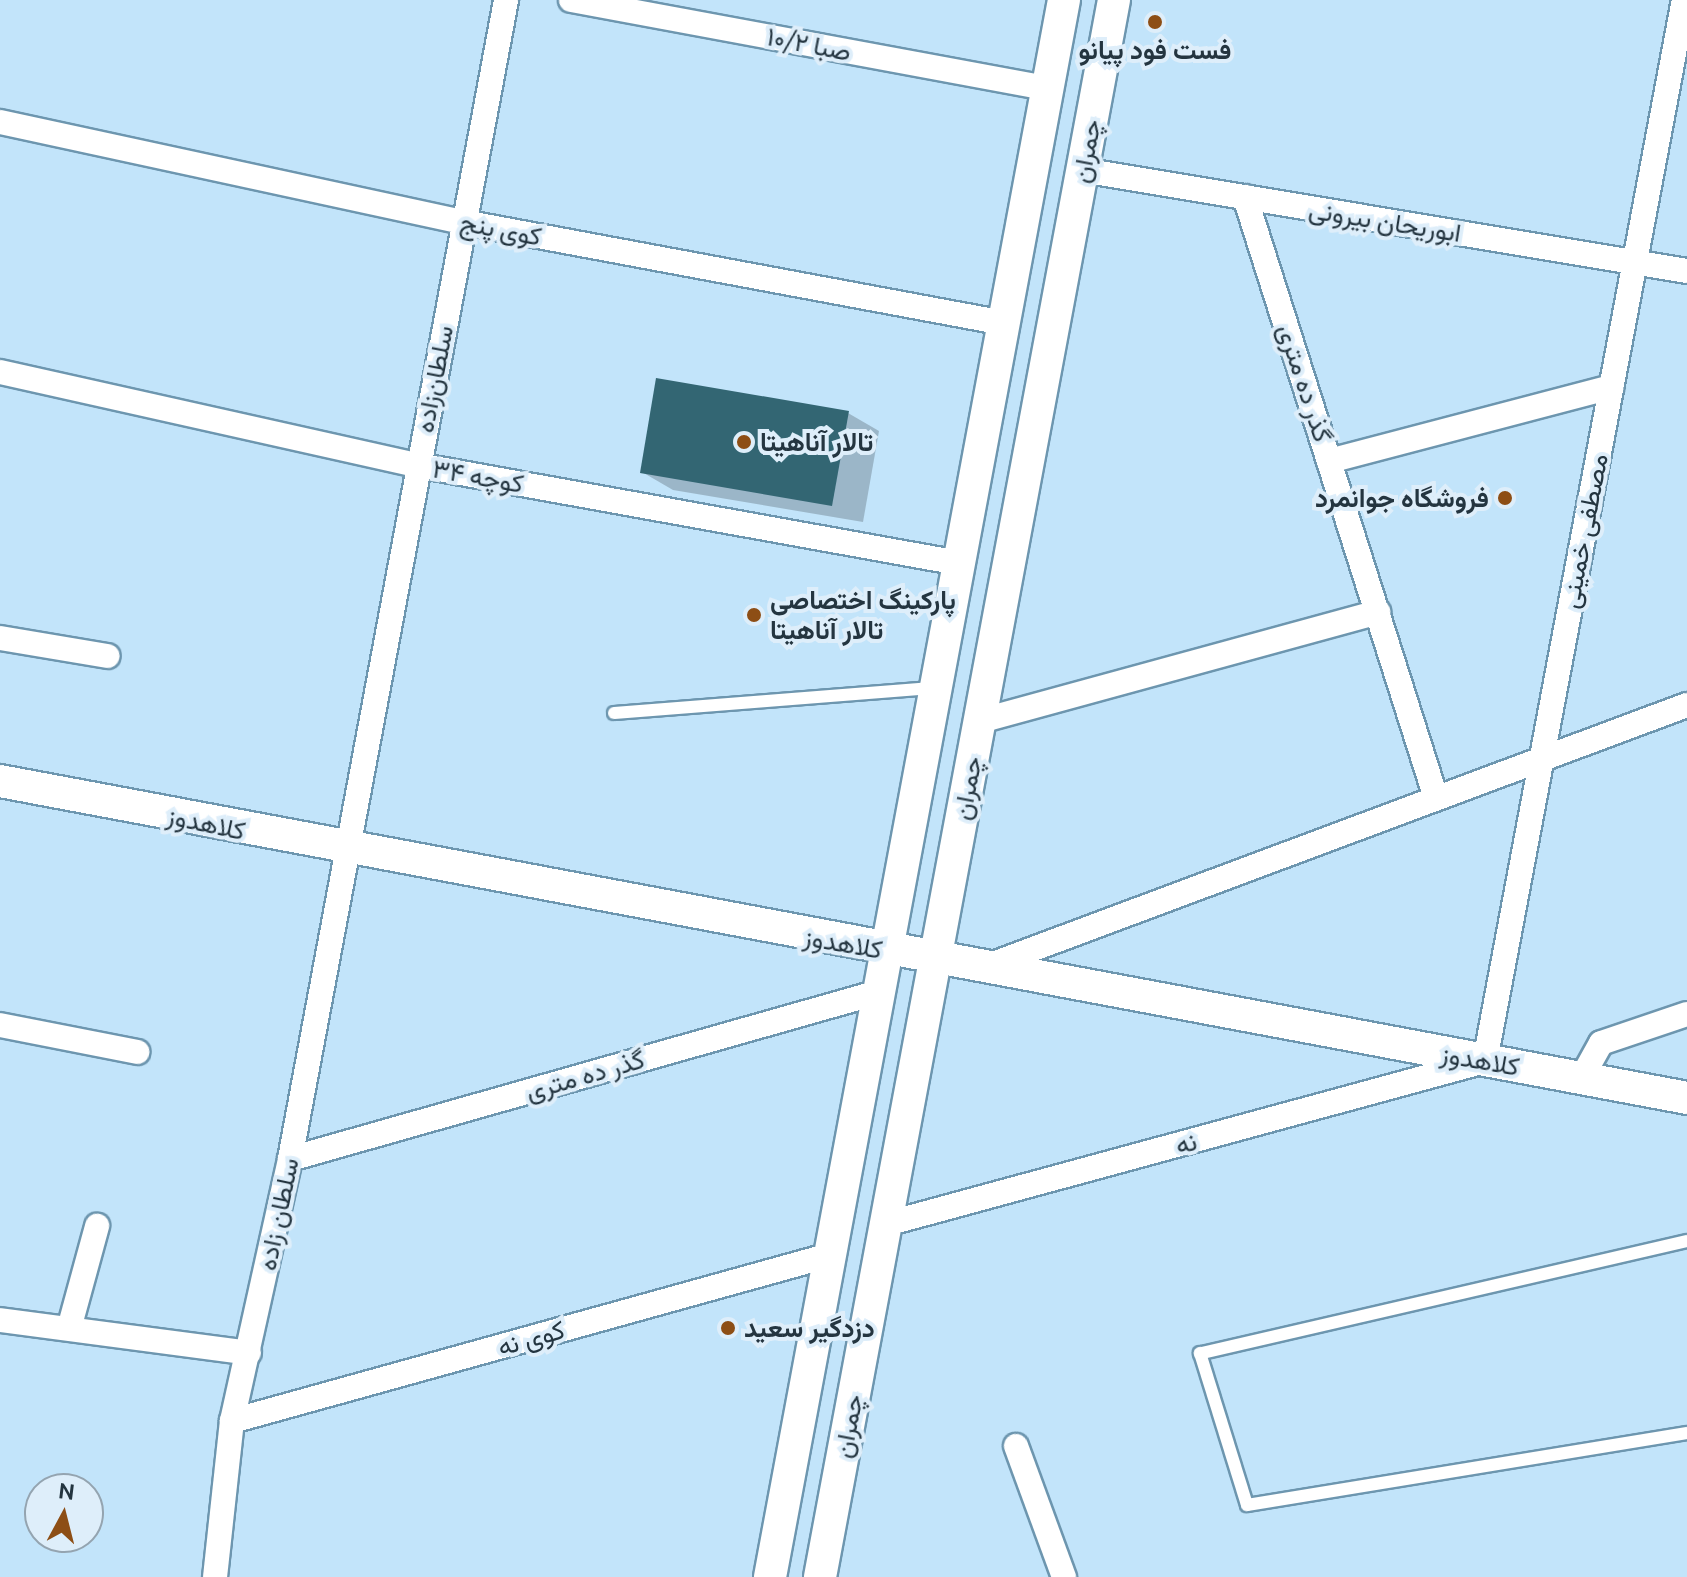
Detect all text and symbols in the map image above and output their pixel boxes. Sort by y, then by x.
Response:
marker: فست فود پیانو [1146,13,1164,31]
street label: صبا ۱۰/۲ [764,21,854,67]
place label: فست فود پیانو [1079,34,1231,66]
street label: چمران [1065,117,1107,185]
street label: ابوریحان بیرونی [1307,194,1463,248]
street label: کوی پنج [458,206,544,252]
street label: گذر ده متری [1271,320,1339,446]
street label: سلطان‌زاده [408,323,460,435]
place label: تالار آناهیتا [760,426,873,458]
marker: تالار آناهیتا [735,433,753,451]
street label: مصطفی خمینی [1554,451,1614,611]
street label: کوچه ۳۴ [430,453,526,499]
place label: فروشگاه جوانمرد [1315,482,1489,514]
marker: فروشگاه جوانمرد [1496,489,1514,507]
place label: پارکینگ اختصاصی تالار آناهیتا [770,584,956,646]
marker: پارکینگ اختصاصی تالار آناهیتا [745,606,763,624]
street label: چمران [946,754,988,822]
street label: کلاهدوز [164,799,248,847]
street label: کلاهدوز [801,921,885,965]
street label: کلاهدوز [1438,1038,1522,1082]
street label: گذر ده متری [522,1043,648,1107]
street label: نه [1172,1125,1200,1161]
street label: سلطان زاده [251,1155,305,1273]
place label: دزدگیر سعید [744,1312,875,1344]
street label: کوی نه [494,1314,568,1362]
marker: دزدگیر سعید [719,1319,737,1337]
street label: چمران [827,1392,869,1460]
north arrow [24,1473,104,1553]
text: N [57,1477,76,1504]

